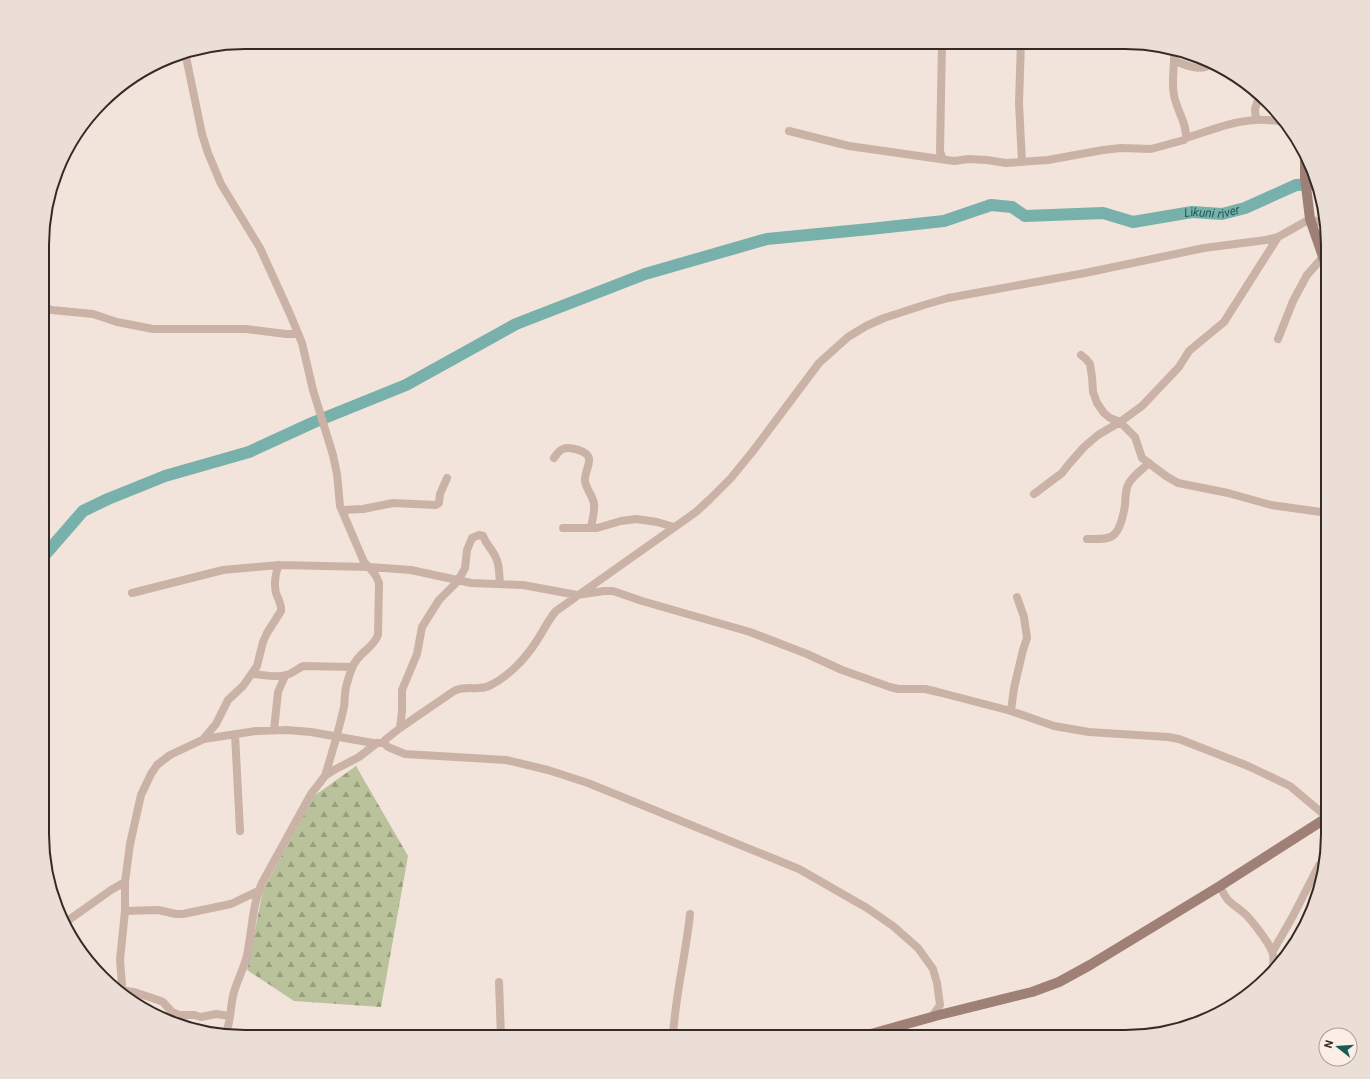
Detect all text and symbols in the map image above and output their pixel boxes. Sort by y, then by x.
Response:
water label: Likuni river [1183,202,1242,221]
north arrow [1318,1027,1358,1067]
text: N [1322,1038,1336,1050]

